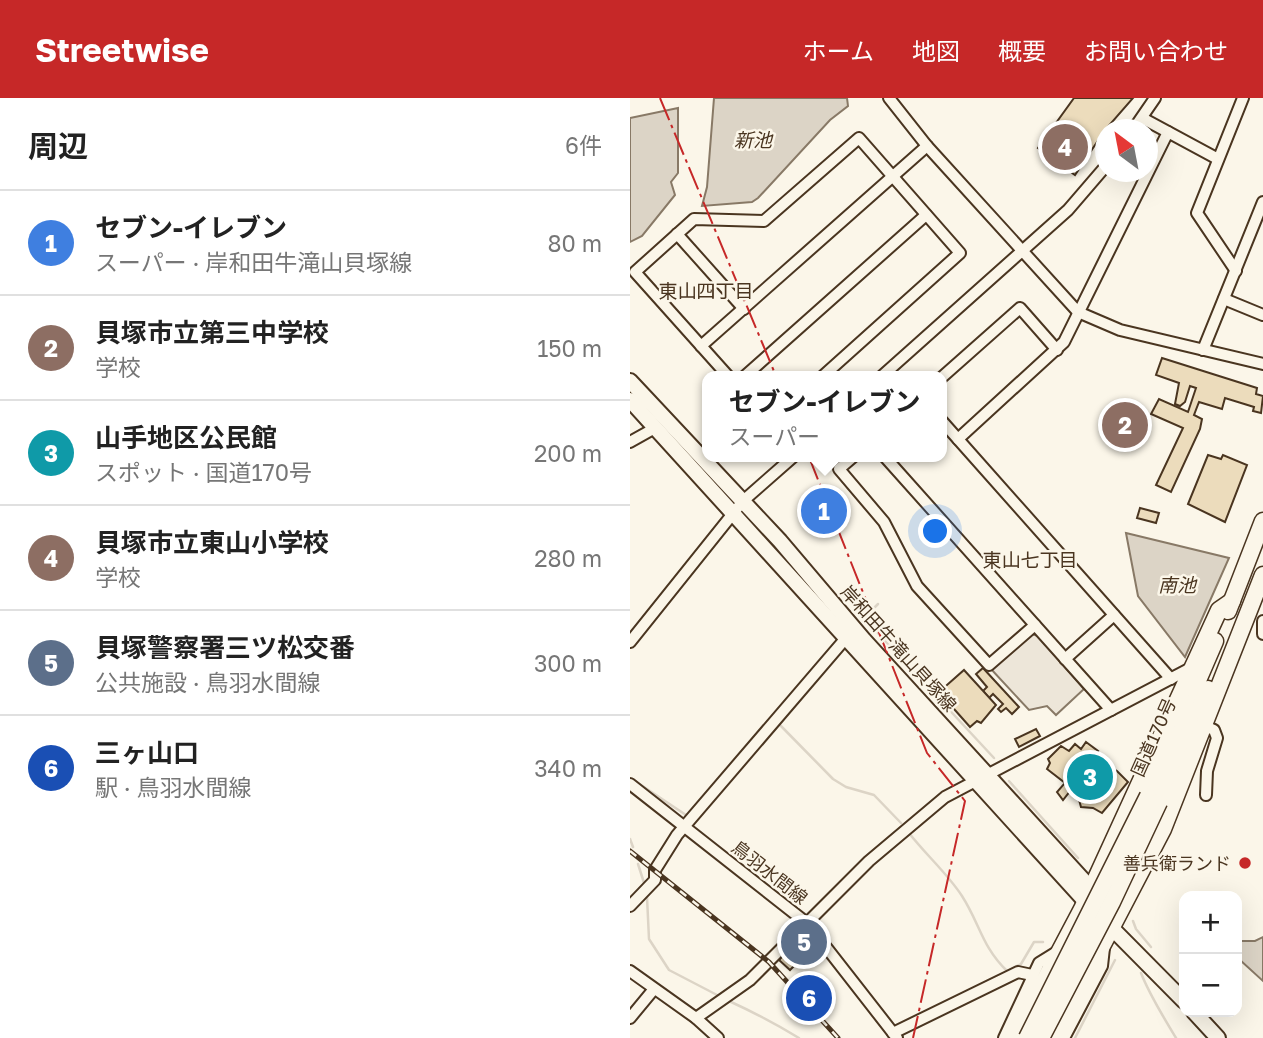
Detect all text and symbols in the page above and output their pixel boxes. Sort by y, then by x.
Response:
text: Streetwise [35,30,209,69]
text: ホーム [803,36,874,65]
text: 地図 [912,36,960,65]
text: 概要 [998,36,1046,65]
text: お問い合わせ [1084,36,1228,65]
north arrow [1095,119,1158,182]
pin: 4 [1042,121,1088,173]
text: 周辺 [28,128,88,164]
water label: 新池 [734,128,774,151]
text: 6件 [565,131,602,159]
text: セブン-イレブン [95,212,287,243]
text: 1 [45,229,57,257]
text: 80 m [548,229,602,257]
text: スーパー · 岸和田牛滝山貝塚線 [95,248,412,276]
district label: 東山四丁目 [658,279,754,302]
text: 貝塚市立第三中学校 [95,317,329,348]
text: 2 [44,334,58,362]
text: 150 m [537,334,602,362]
text: 学校 [95,353,141,381]
popup [702,371,947,462]
text: セブン-イレブン [729,386,920,417]
pin: 2 [1102,399,1148,451]
text: 山手地区公民館 [95,422,277,453]
text: スーパー [729,422,820,450]
text: 3 [44,439,58,467]
text: 200 m [534,439,602,467]
text: スポット · 国道170号 [95,458,312,486]
pin: 1 [801,485,847,537]
your location [918,514,952,548]
text: 貝塚市立東山小学校 [95,527,329,558]
text: 4 [44,544,58,572]
text: 280 m [534,544,602,572]
district label: 東山七丁目 [982,548,1078,571]
text: 学校 [95,563,141,591]
water label: 南池 [1158,573,1198,596]
street label: 岸和田牛滝山貝塚線 [837,580,961,716]
text: 貝塚警察署三ツ松交番 [95,632,355,663]
text: 5 [44,649,58,677]
text: 300 m [534,649,602,677]
text: 公共施設 · 鳥羽水間線 [95,668,320,696]
street label: 国道170号 [1126,694,1180,780]
text: 三ヶ山口 [95,737,199,768]
pin: 3 [1067,751,1113,803]
text: 6 [44,754,58,782]
text: 340 m [534,754,602,782]
text: 駅 · 鳥羽水間線 [95,773,251,801]
street label: 鳥羽水間線 [728,836,812,908]
place label: 善兵衛ランド [1123,852,1231,874]
marker: 善兵衛ランド [1237,855,1253,871]
map controls [1179,891,1242,1017]
button: + [1179,891,1242,954]
pin: 5 [781,916,827,968]
button: − [1179,954,1242,1017]
pin: 6 [786,972,832,1024]

